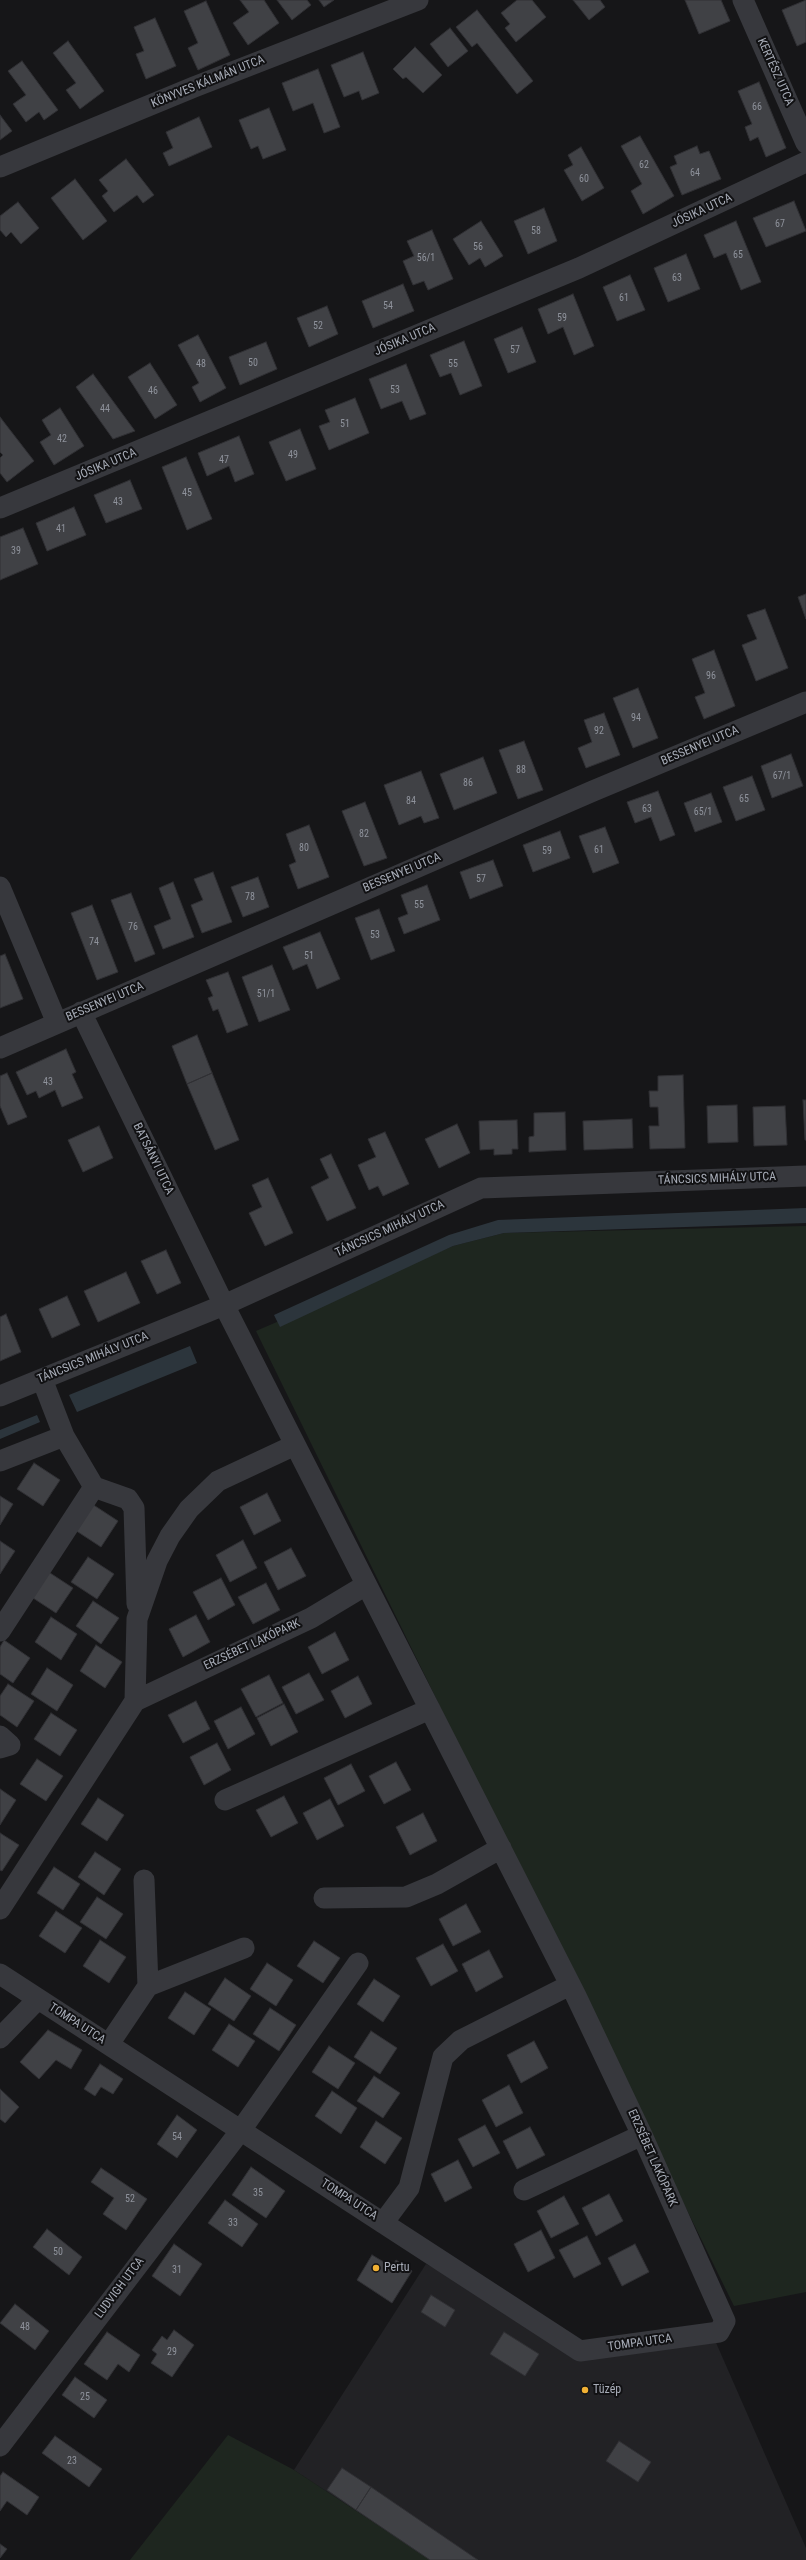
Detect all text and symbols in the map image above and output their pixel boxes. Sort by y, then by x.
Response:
street label: KERTÉSZ UTCA [754,36,796,108]
street label: KÖNYVES KÁLMÁN UTCA [149,53,267,111]
house number: 66 [752,101,762,113]
house number: 62 [639,159,649,171]
house number: 64 [690,167,700,179]
house number: 60 [579,173,589,185]
street label: JÓSIKA UTCA [670,191,734,231]
house number: 67 [775,218,785,230]
house number: 58 [531,225,541,237]
house number: 56 [473,241,483,253]
house number: 65 [733,249,743,261]
house number: 56/1 [417,252,435,264]
house number: 63 [672,272,682,284]
house number: 61 [619,292,629,304]
house number: 54 [383,300,393,312]
house number: 59 [557,312,567,324]
house number: 52 [313,320,323,332]
street label: JÓSIKA UTCA [372,321,438,359]
house number: 57 [510,344,520,356]
house number: 50 [248,357,258,369]
house number: 48 [196,358,206,370]
house number: 55 [448,358,458,370]
house number: 53 [390,384,400,396]
house number: 46 [148,385,158,397]
house number: 44 [100,403,110,415]
house number: 51 [340,418,350,430]
house number: 42 [57,433,67,445]
street label: JÓSIKA UTCA [73,446,139,484]
house number: 49 [288,449,298,461]
house number: 47 [219,454,229,466]
house number: 45 [182,487,192,499]
house number: 43 [113,496,123,508]
house number: 41 [56,523,66,535]
house number: 39 [11,545,21,557]
house number: 96 [706,670,716,682]
house number: 94 [631,712,641,724]
street label: BESSENYEI UTCA [659,723,741,769]
house number: 92 [594,725,604,737]
house number: 88 [516,764,526,776]
house number: 67/1 [773,770,791,782]
house number: 86 [463,777,473,789]
house number: 65 [739,793,749,805]
house number: 84 [406,795,416,807]
house number: 63 [642,803,652,815]
house number: 65/1 [694,806,712,818]
house number: 82 [359,828,369,840]
house number: 80 [299,842,309,854]
house number: 61 [594,844,604,856]
house number: 59 [542,845,552,857]
street label: BESSENYEI UTCA [361,850,443,896]
house number: 57 [476,873,486,885]
house number: 78 [245,891,255,903]
house number: 55 [414,899,424,911]
house number: 76 [128,921,138,933]
house number: 53 [370,929,380,941]
house number: 74 [89,936,99,948]
house number: 51 [304,950,314,962]
street label: BESSENYEI UTCA [64,979,146,1025]
house number: 51/1 [257,988,275,1000]
house number: 43 [43,1076,53,1088]
street label: BATSÁNYI UTCA [129,1121,177,1197]
street label: TÁNCSICS MIHÁLY UTCA [658,1170,776,1188]
street label: TÁNCSICS MIHÁLY UTCA [333,1197,447,1261]
street label: TÁNCSICS MIHÁLY UTCA [35,1329,151,1387]
street label: ERZSÉBET LAKÓPARK [202,1616,302,1674]
street label: TOMPA UTCA [46,2000,108,2048]
street label: ERZSÉBET LAKÓPARK [624,2107,680,2209]
house number: 54 [172,2131,182,2143]
street label: TOMPA UTCA [318,2176,380,2224]
house number: 35 [253,2187,263,2199]
house number: 52 [125,2193,135,2205]
house number: 33 [228,2217,238,2229]
house number: 50 [53,2246,63,2258]
street label: LUDVIGH UTCA [92,2255,148,2321]
place label: Pertu [384,2261,410,2275]
marker: Pertu [371,2263,381,2273]
house number: 31 [172,2264,182,2276]
house number: 48 [20,2321,30,2333]
street label: TOMPA UTCA [607,2331,673,2355]
house number: 29 [167,2346,177,2358]
place label: Tüzép [593,2383,621,2397]
marker: Tüzép [580,2385,590,2395]
house number: 25 [80,2391,90,2403]
house number: 23 [67,2455,77,2467]

